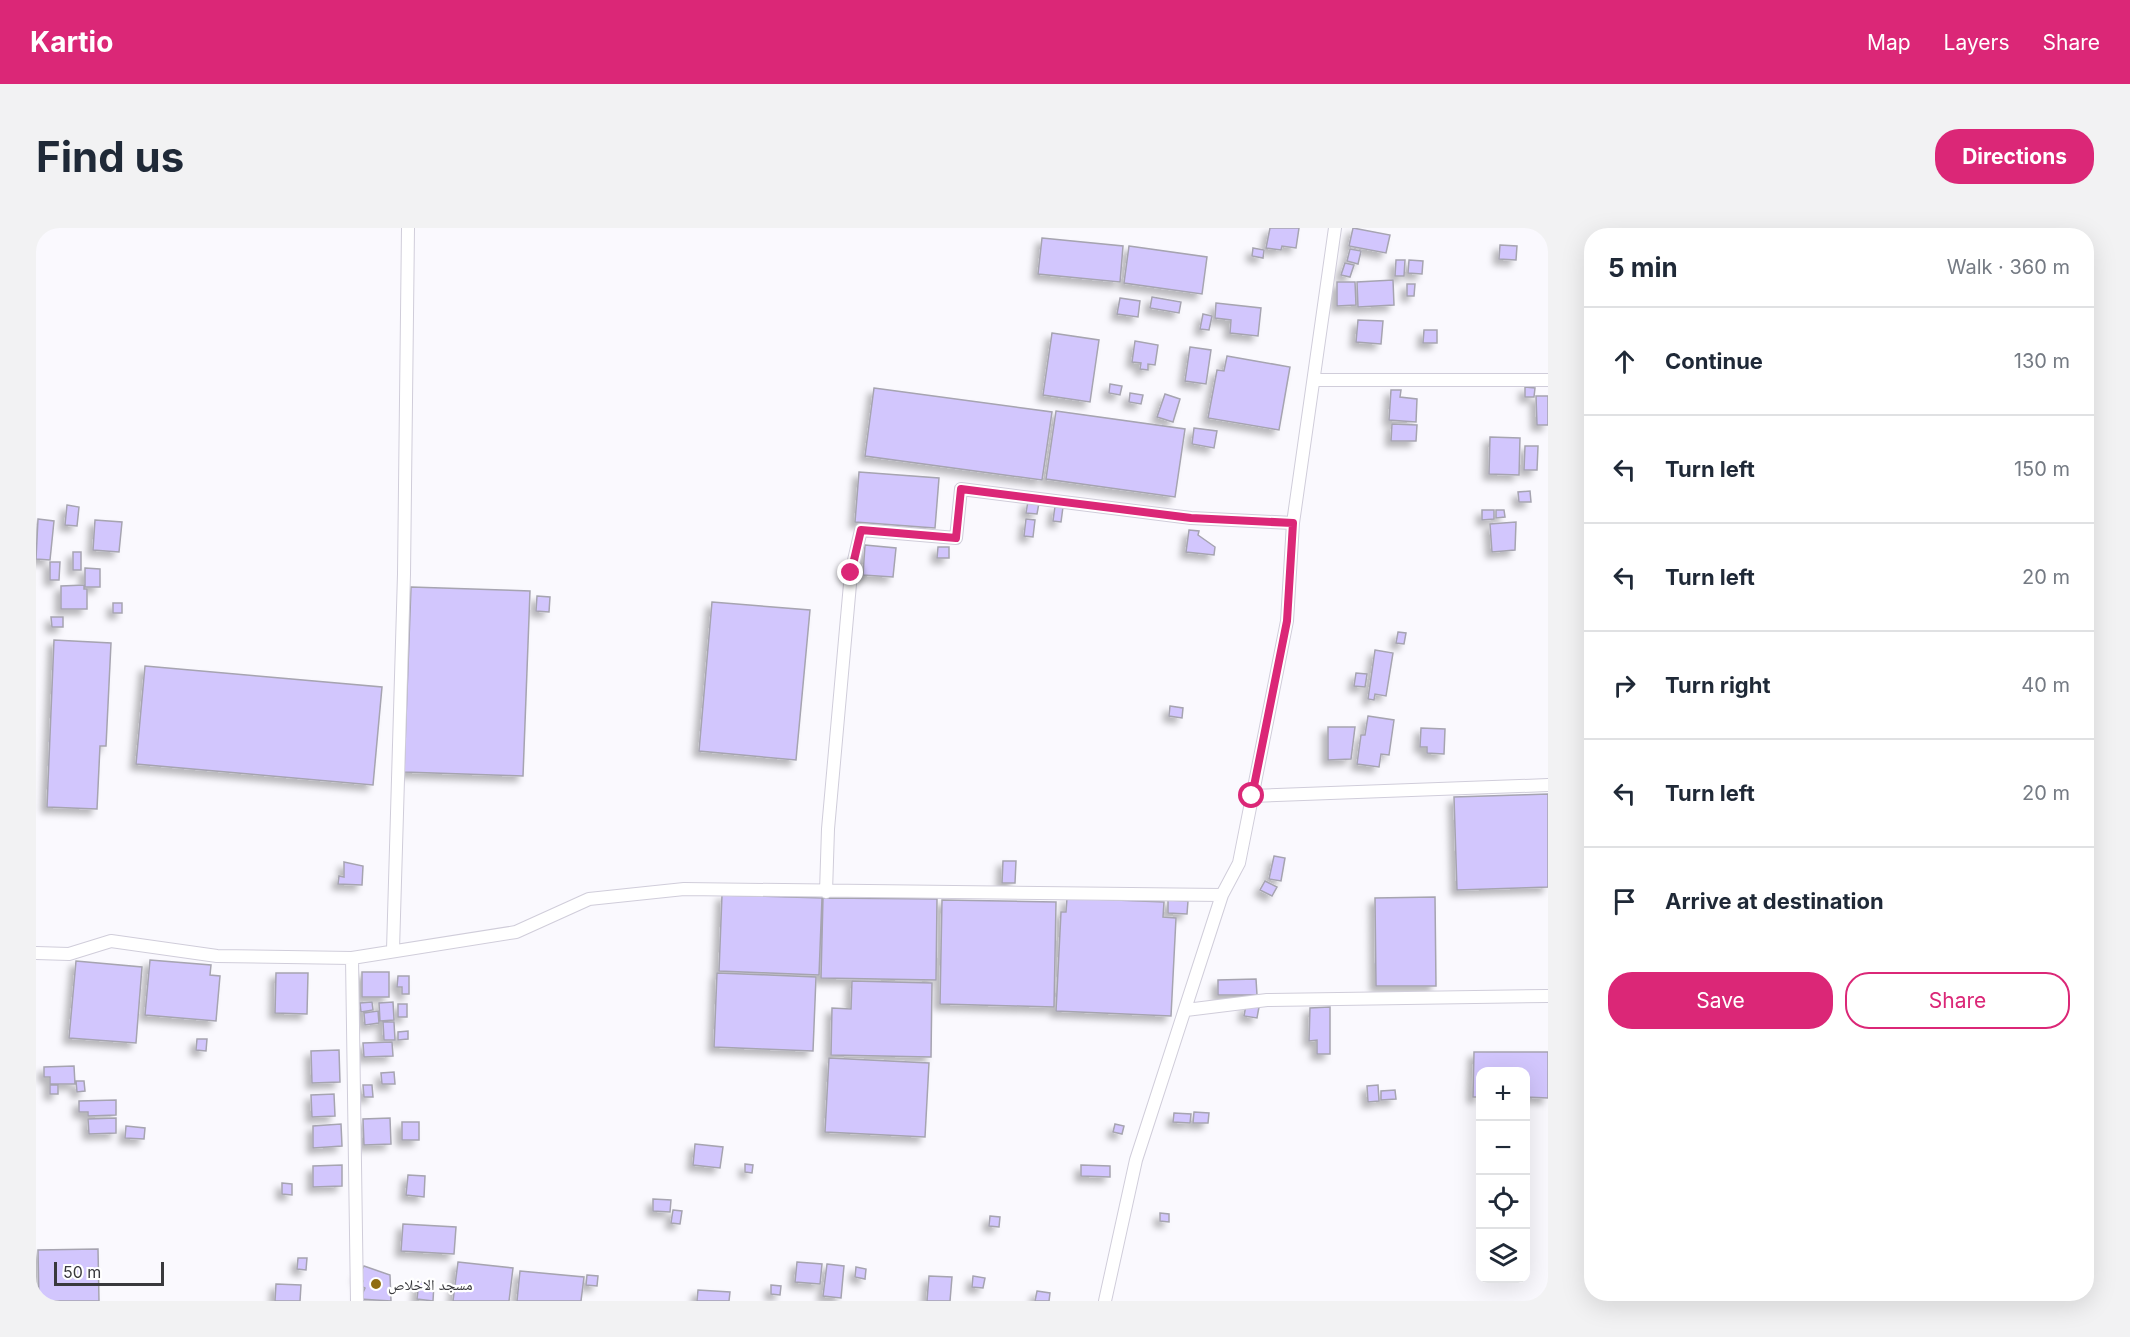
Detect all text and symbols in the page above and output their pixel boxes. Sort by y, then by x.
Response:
text: Kartio [30,25,113,59]
text: Map [1867,30,1911,55]
text: Layers [1944,30,2010,55]
text: Share [2043,30,2100,55]
button: Directions [1935,129,2094,184]
text: Find us [36,131,184,182]
text: 5 min [1608,252,1678,283]
text: Walk · 360 m [1947,255,2070,279]
icon: ahead [1608,345,1641,378]
text: Continue [1665,348,1763,374]
text: 130 m [2014,349,2070,373]
icon: left [1608,453,1641,486]
text: Turn left [1665,456,1755,482]
text: 150 m [2014,457,2070,481]
route end [837,559,863,585]
icon: left [1608,561,1641,594]
text: Turn left [1665,564,1755,590]
text: 20 m [2022,565,2070,589]
icon: right [1608,669,1641,702]
text: Turn right [1665,672,1771,698]
text: 40 m [2021,673,2070,697]
icon: left [1608,777,1641,810]
text: Turn left [1665,780,1755,806]
text: 20 m [2022,781,2070,805]
route start [1238,782,1264,808]
icon: arrive [1608,885,1641,918]
text: Arrive at destination [1665,888,1884,914]
button: Save [1608,972,1833,1029]
button: Share [1845,972,2070,1029]
map controls [1476,1067,1530,1283]
button: + [1476,1067,1530,1121]
button: − [1476,1121,1530,1175]
button: locate [1476,1175,1530,1229]
button: layers [1476,1229,1530,1283]
scale bar [54,1259,164,1286]
text: 50 m [63,1262,101,1282]
place label: مسجد الاخلاص [388,1275,473,1295]
marker: مسجد الاخلاص [369,1277,383,1291]

